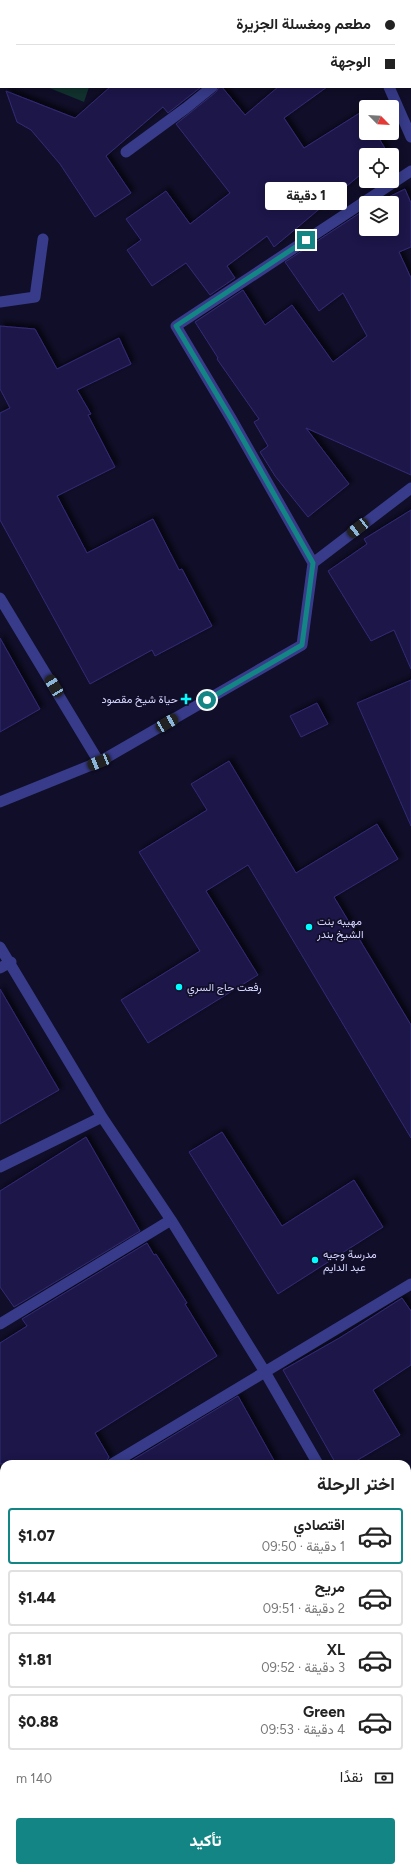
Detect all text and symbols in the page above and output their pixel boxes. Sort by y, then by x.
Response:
text: مطعم ومغسلة الجزيرة [236,15,371,33]
text: الوجهة [330,53,371,71]
north arrow [359,100,399,140]
map controls [359,100,399,236]
button: locate [359,148,399,188]
callout: 1 دقيقة [265,182,347,210]
text: 1 دقيقة [286,188,326,203]
button: layers [359,196,399,236]
route end [297,231,315,249]
car [345,516,371,540]
car [43,673,65,699]
route start [198,691,216,709]
place label: حياة شيخ مقصود [101,693,178,707]
marker: حياة شيخ مقصود [181,694,191,704]
car [154,712,180,734]
car [86,752,112,772]
place label: مهيبه بنت الشيخ بندر [316,915,363,942]
marker: مهيبه بنت الشيخ بندر [304,922,314,932]
place label: رفعت حاج السري [187,981,262,997]
marker: رفعت حاج السري [174,982,184,992]
place label: مدرسة وجيه عبد الدايم [323,1248,377,1275]
marker: مدرسة وجيه عبد الدايم [310,1255,320,1265]
text: اختر الرحلة [317,1473,395,1495]
text: اقتصادي [293,1516,345,1534]
icon: car [357,1518,393,1554]
text: $1.07 [18,1527,55,1545]
text: 1 دقيقة · 09:50 [262,1539,345,1554]
text: مريح [315,1578,345,1596]
icon: car [357,1580,393,1616]
text: $1.44 [18,1589,56,1607]
text: 2 دقيقة · 09:51 [263,1601,345,1616]
text: XL [327,1641,345,1659]
icon: car [357,1642,393,1678]
text: $1.81 [18,1651,52,1669]
text: 3 دقيقة · 09:52 [261,1660,345,1675]
text: Green [303,1703,345,1721]
icon: car [357,1704,393,1740]
text: $0.88 [18,1713,58,1731]
text: 4 دقيقة · 09:53 [260,1722,345,1737]
icon: cash [373,1767,395,1789]
text: نقدًا [340,1768,363,1786]
text: 140 m [16,1771,52,1786]
button: تأكيد [16,1818,395,1864]

